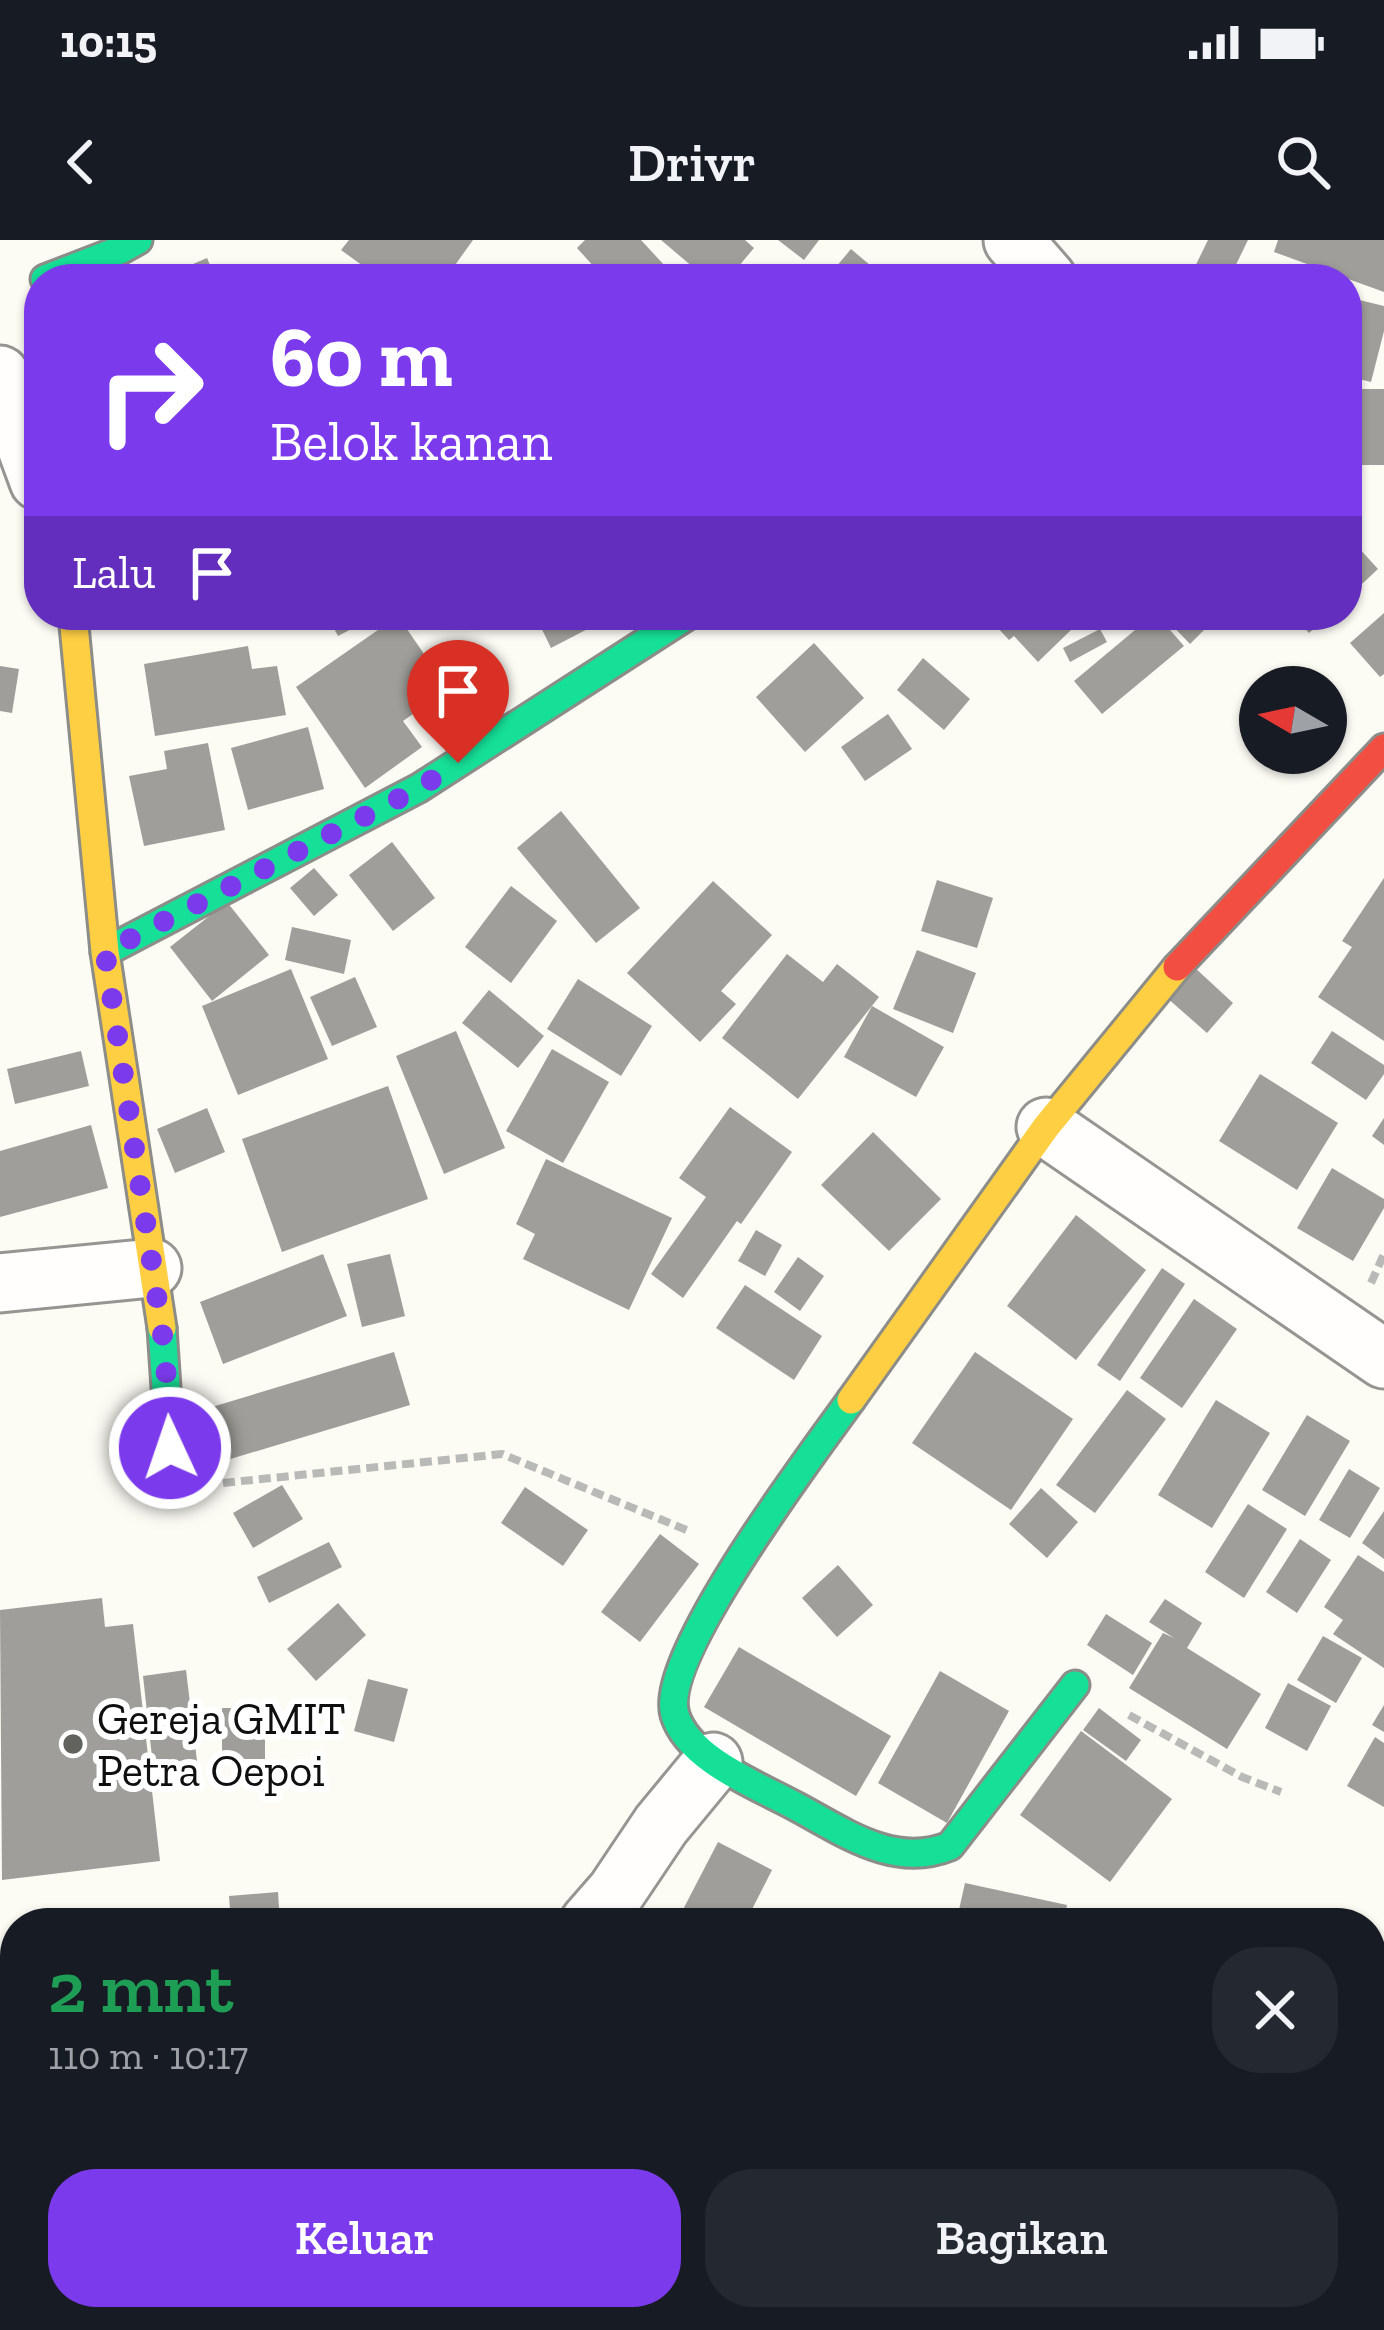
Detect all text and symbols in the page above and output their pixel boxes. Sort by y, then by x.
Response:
text: 10:15 [60,15,157,69]
icon: back [48,129,114,195]
icon: search [1270,129,1336,195]
text: Drivr [628,130,756,195]
text: 60 m [270,307,453,408]
icon: right [72,312,228,468]
text: Belok kanan [270,409,553,474]
icon: arrive [179,540,245,606]
text: Lalu [72,546,155,600]
pin [407,640,509,763]
icon: arrive [425,658,491,724]
north arrow [1239,666,1347,774]
map controls [1239,666,1347,774]
position arrow [107,1385,233,1511]
place label: Gereja GMIT Petra Oepoi [97,1692,346,1798]
marker: Gereja GMIT Petra Oepoi [60,1731,86,1757]
text: 2 mnt [48,1944,233,2030]
button: close [1212,1947,1338,2073]
text: 110 m · 10:17 [48,2032,248,2079]
button: Keluar [48,2169,681,2307]
button: Bagikan [705,2169,1338,2307]

